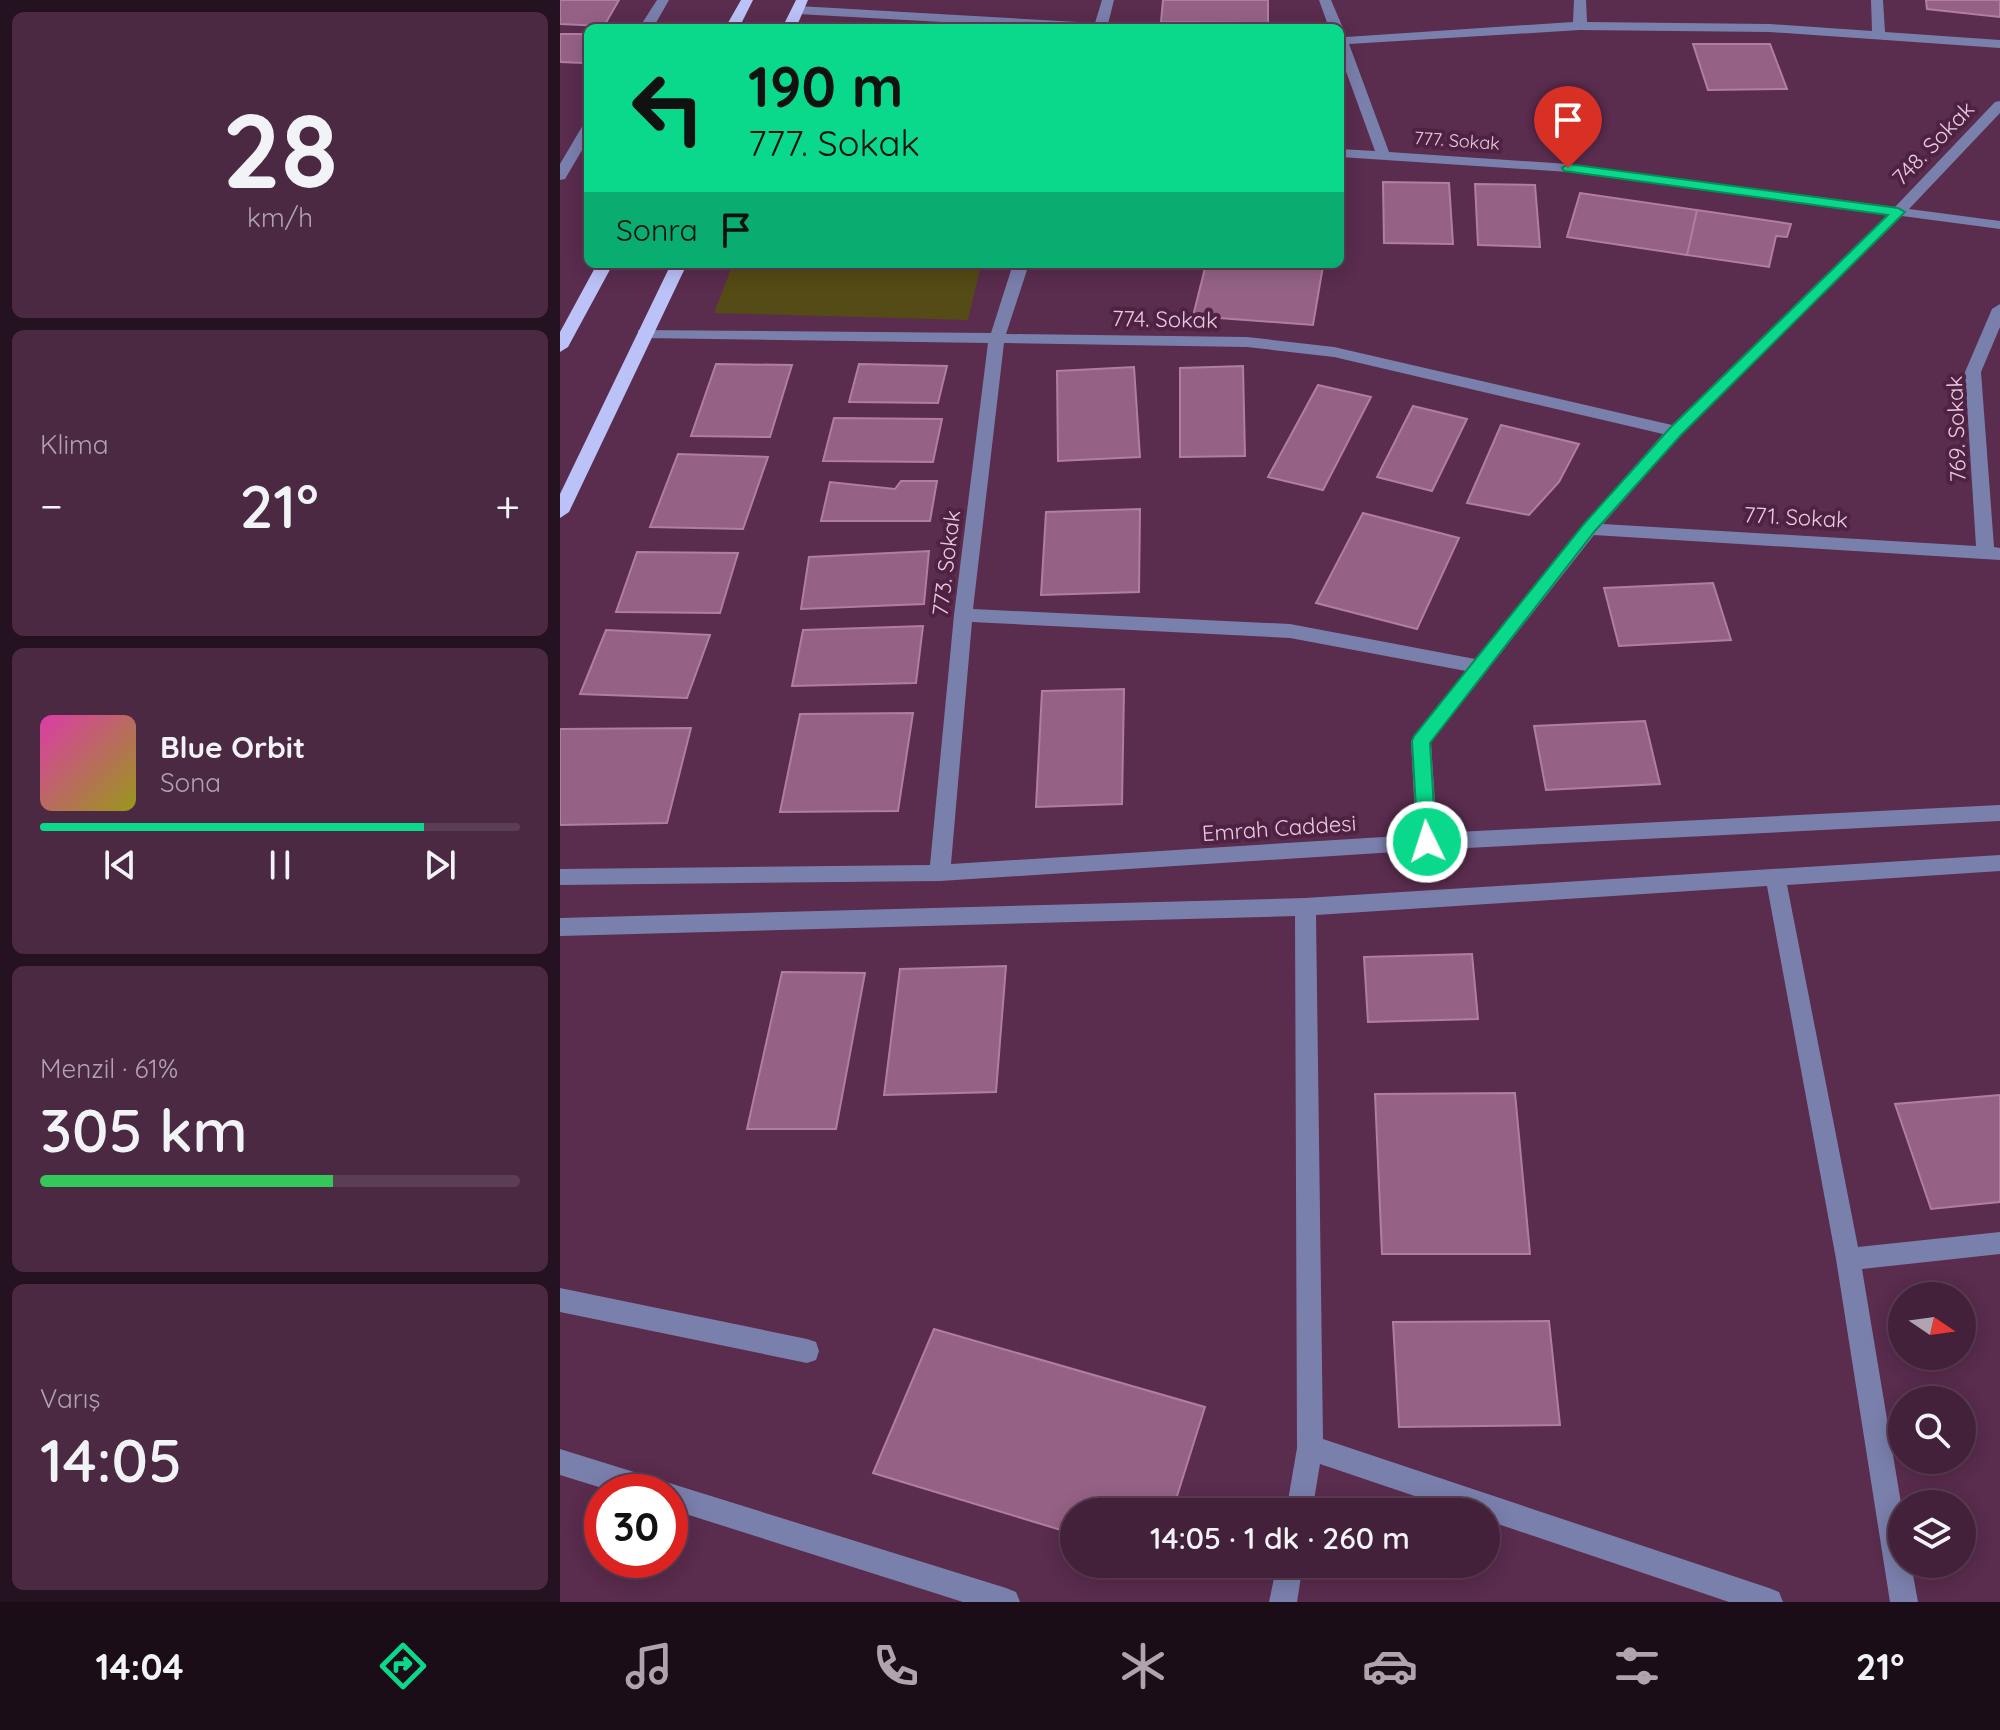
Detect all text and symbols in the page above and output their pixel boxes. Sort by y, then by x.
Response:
text: 190 m [748,51,903,121]
icon: left [616,56,720,160]
text: 28 [222,84,338,214]
pin [1534,86,1602,168]
street label: 748. Sokak [1886,95,1980,191]
icon: arrive [1546,98,1590,142]
text: 777. Sokak [748,120,920,165]
street label: 777. Sokak [1413,126,1501,155]
text: km/h [247,201,313,234]
icon: arrive [714,208,758,252]
text: Sonra [616,211,698,249]
street label: 774. Sokak [1112,304,1218,334]
street label: 769. Sokak [1940,375,1972,483]
text: Klima [40,428,109,461]
text: 21° [239,468,319,543]
text: − [40,478,63,533]
text: + [495,478,520,533]
street label: 771. Sokak [1743,500,1849,534]
street label: 773. Sokak [926,508,966,618]
text: Blue Orbit [160,728,305,766]
text: Sona [160,766,221,799]
position arrow [1385,800,1469,884]
street label: Emrah Caddesi [1201,809,1357,847]
icon: previous [98,843,142,887]
icon: pause [258,843,302,887]
icon: next [418,843,462,887]
text: Menzil · 61% [40,1052,178,1085]
text: 305 km [40,1092,248,1167]
north arrow [1888,1282,1976,1370]
map controls [1888,1282,1976,1578]
text: Varış [40,1382,100,1415]
button: search [1888,1386,1976,1474]
text: 14:05 [40,1422,182,1497]
speed limit sign: 30 [584,1474,688,1578]
button: layers [1888,1490,1976,1578]
text: 14:05 · 1 dk · 260 m [1150,1519,1410,1557]
icon: directions [375,1638,431,1694]
icon: music [621,1638,677,1694]
icon: phone [868,1638,924,1694]
icon: climate [1115,1638,1171,1694]
icon: car [1362,1638,1418,1694]
icon: filters [1609,1638,1665,1694]
text: 14:04 [95,1644,184,1689]
text: 21° [1856,1644,1904,1689]

